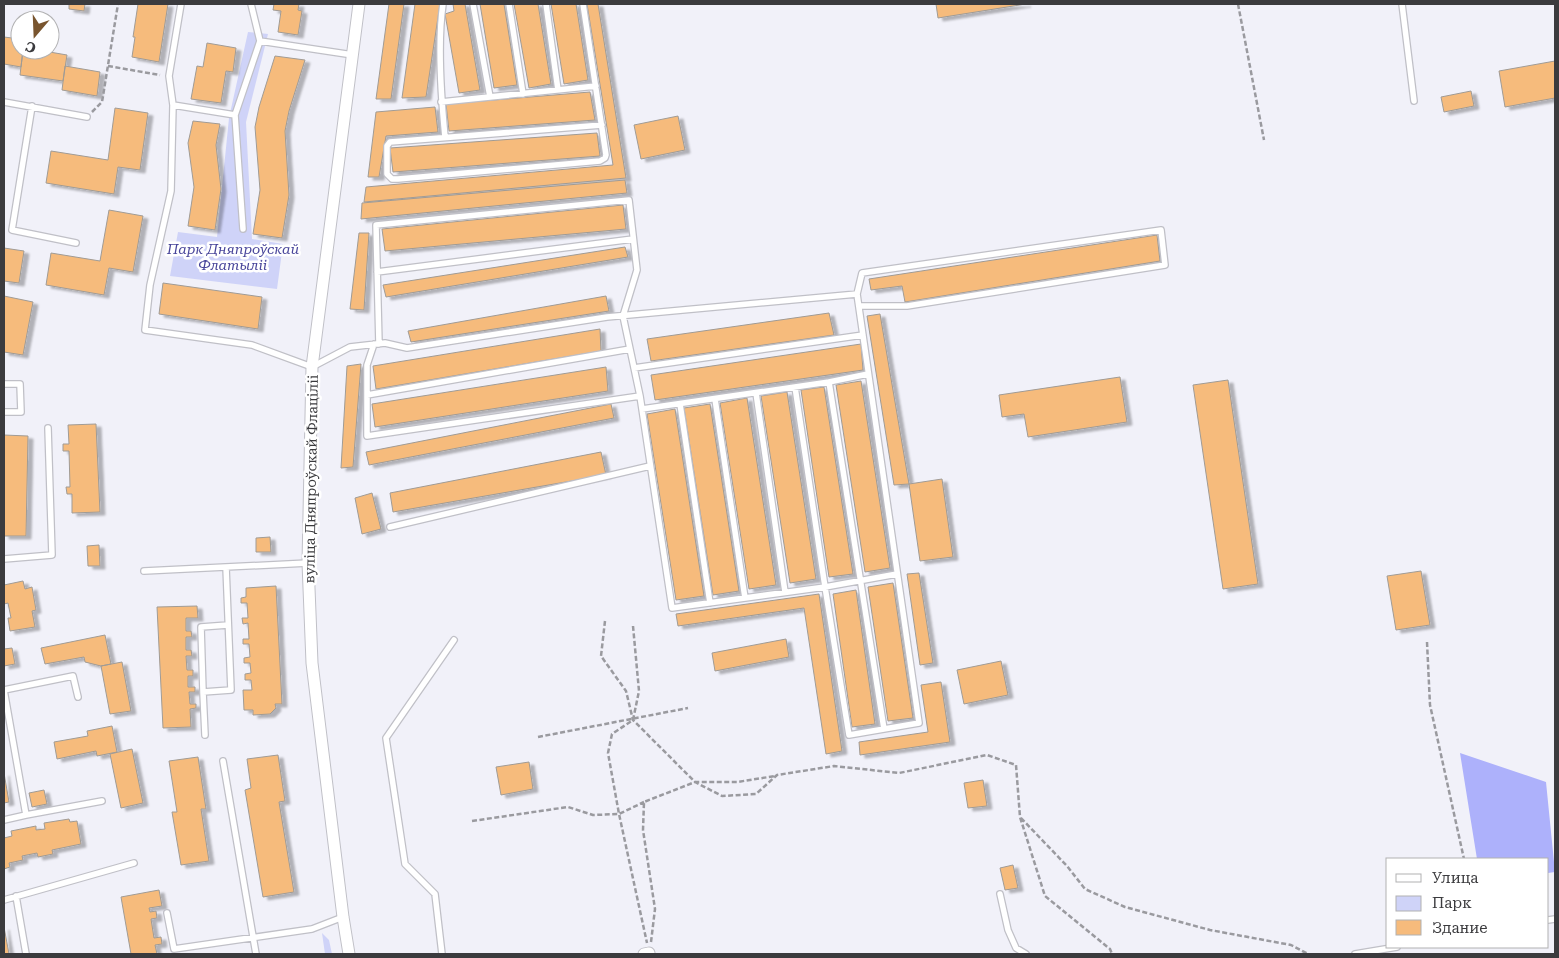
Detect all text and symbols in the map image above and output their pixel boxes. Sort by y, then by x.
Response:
north arrow [10,10,60,60]
text: С [23,38,38,56]
park label: Парк Дняпроўскай Флатыліі [166,241,299,273]
street label: вуліца Дняпроўскай Флаціліі [301,374,321,583]
legend [1386,858,1549,948]
text: Улица [1432,869,1478,887]
text: Парк [1432,894,1472,912]
text: Здание [1432,919,1488,937]

